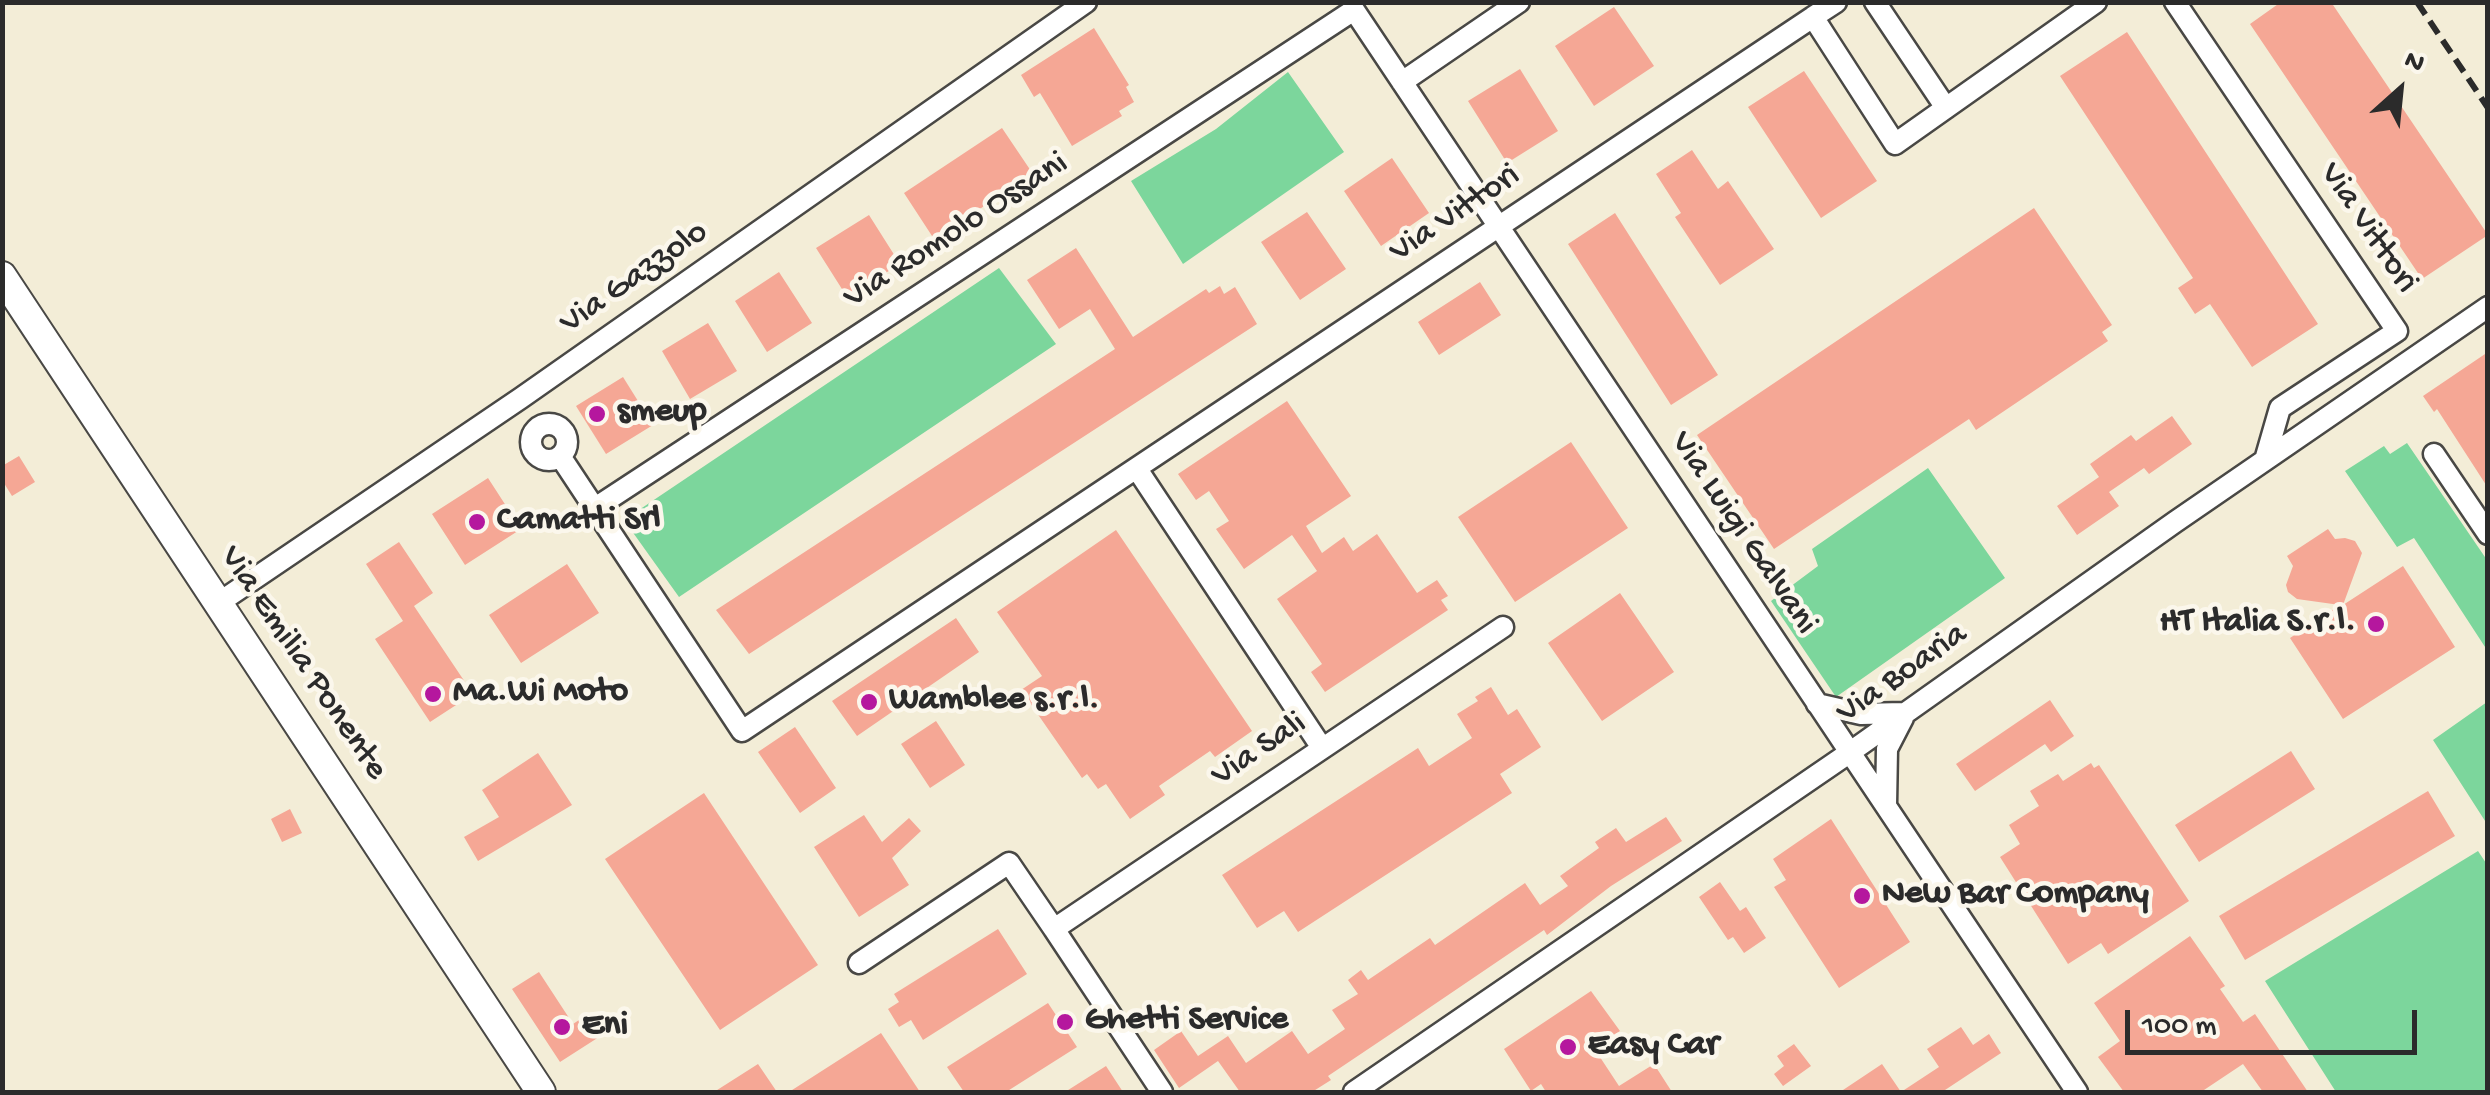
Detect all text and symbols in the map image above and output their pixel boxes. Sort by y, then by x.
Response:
north arrow [2350,40,2450,140]
text: N [2398,44,2429,82]
street label: Via Romolo Ossani [837,144,1077,320]
street label: Via Vittori [1383,156,1529,274]
street label: Via Vittori [2308,156,2426,302]
street label: Via Gazzolo [553,213,717,345]
place label: smeup [617,393,706,435]
marker: smeup [586,403,608,425]
street label: Via Luigi Galvani [1659,425,1825,643]
place label: Camatti Srl [497,501,660,543]
marker: Camatti Srl [466,511,488,533]
street label: Via Emilia Ponente [208,539,396,789]
place label: HT Italia S.r.l. [2160,603,2356,645]
marker: HT Italia S.r.l. [2365,613,2387,635]
street label: Via Boaria [1830,615,1976,735]
place label: Ma.Wi Moto [453,673,628,715]
place label: Wamblee s.r.l. [889,681,1100,723]
marker: Ma.Wi Moto [422,683,444,705]
marker: Wamblee s.r.l. [858,691,880,713]
street label: Via Sali [1204,704,1316,798]
place label: New Bar Company [1882,875,2149,917]
marker: New Bar Company [1851,885,1873,907]
scale bar [2130,990,2422,1052]
place label: Ghetti Service [1085,1001,1288,1043]
place label: Eni [582,1006,628,1048]
text: 100 m [2142,1010,2217,1045]
marker: Ghetti Service [1054,1011,1076,1033]
marker: Eni [551,1016,573,1038]
place label: Easy Car [1588,1026,1718,1068]
marker: Easy Car [1557,1036,1579,1058]

